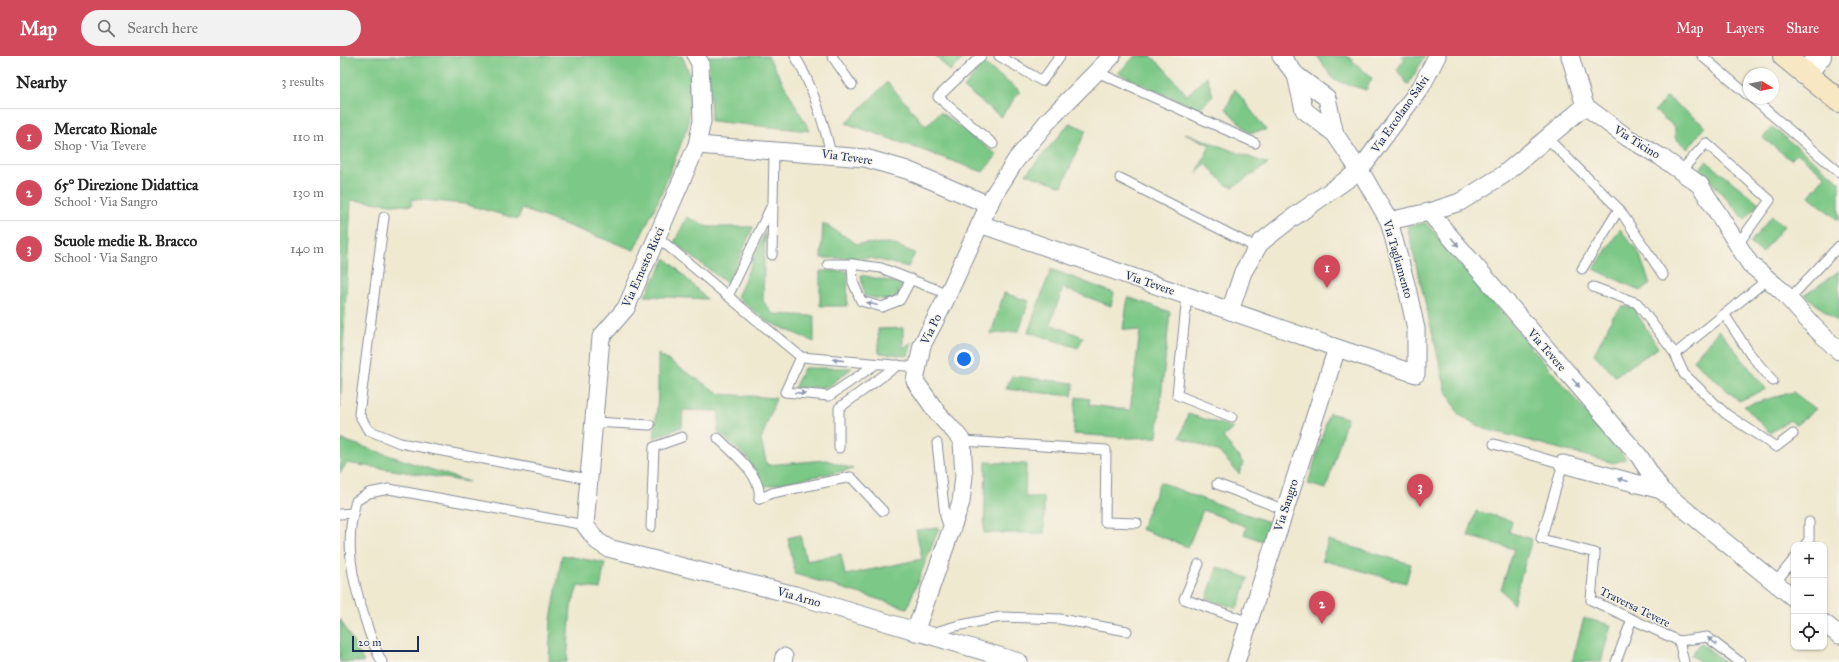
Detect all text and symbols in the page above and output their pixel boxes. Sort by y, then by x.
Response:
search box [81,10,361,46]
text: Map [20,17,57,40]
icon: search [95,17,117,39]
text: Search here [127,19,198,37]
text: Map [1676,20,1704,37]
text: Layers [1726,20,1764,37]
text: Share [1786,20,1819,37]
north arrow [1743,68,1779,104]
text: Nearby [16,72,67,93]
street label: Via Ercolano Salvi [1368,72,1432,156]
text: 3 results [281,74,324,90]
text: Mercato Rionale [54,120,157,138]
street label: Via Ticino [1610,122,1663,162]
text: 1 [26,129,32,145]
text: 110 m [292,129,324,145]
text: Shop · Via Tevere [54,138,146,154]
street label: Via Tevere [820,146,873,168]
text: 65° Direzione Didattica [54,176,198,194]
text: 2 [26,185,32,201]
text: 130 m [292,185,324,201]
text: School · Via Sangro [54,194,158,210]
street label: Via Tagliamento [1379,217,1416,300]
street label: Via Ernesto Ricci [619,224,667,310]
text: Scuole medie R. Bracco [54,232,197,250]
one-way arrow [1450,236,1459,247]
text: 3 [26,241,32,257]
text: 140 m [290,241,324,257]
text: School · Via Sangro [54,250,158,266]
pin: 1 [1314,255,1340,288]
street label: Via Tevere [1122,268,1177,298]
one-way arrow [866,301,878,307]
street label: Via Po [917,312,944,347]
street label: Via Tevere [1524,325,1569,374]
your location [954,349,974,369]
one-way arrow [832,357,844,364]
one-way arrow [1571,378,1580,388]
one-way arrow [794,390,806,397]
pin: 3 [1407,474,1433,507]
street label: Via Sangro [1271,477,1302,534]
one-way arrow [1617,477,1629,483]
map controls [1791,542,1827,650]
button: + [1791,542,1827,578]
button: − [1791,578,1827,614]
street label: Via Arno [775,584,822,610]
street label: Traversa Tevere [1597,584,1673,630]
pin: 2 [1309,591,1335,624]
button: locate [1791,614,1827,650]
scale bar [352,634,419,653]
text: 20 m [358,636,381,649]
one-way arrow [1707,637,1718,645]

